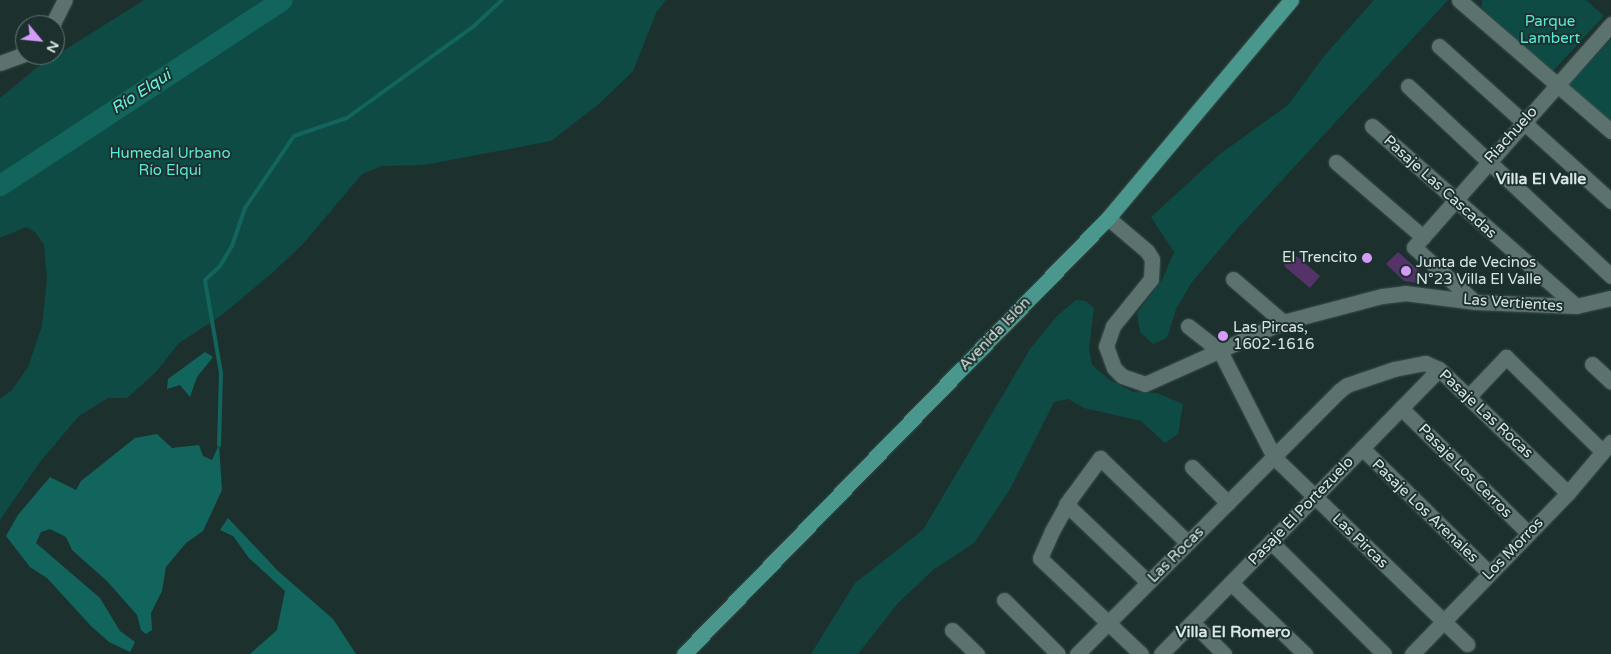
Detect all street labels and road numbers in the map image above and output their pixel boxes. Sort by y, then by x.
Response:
street label: Riachuelo [1481,103,1541,167]
street label: Pasaje Las Cascadas [1380,132,1500,242]
street label: Las Vertientes [1462,291,1564,315]
street label: Avenida Islón [956,294,1034,374]
street label: Pasaje Las Rocas [1435,366,1537,462]
street label: Pasaje Los Cerros [1414,420,1516,522]
street label: Pasaje El Portezuelo [1245,453,1357,569]
street label: Pasaje Los Arenales [1368,456,1482,566]
street label: Las Pircas [1328,510,1392,572]
street label: Los Morros [1479,514,1547,584]
street label: Las Rocas [1144,523,1208,587]

